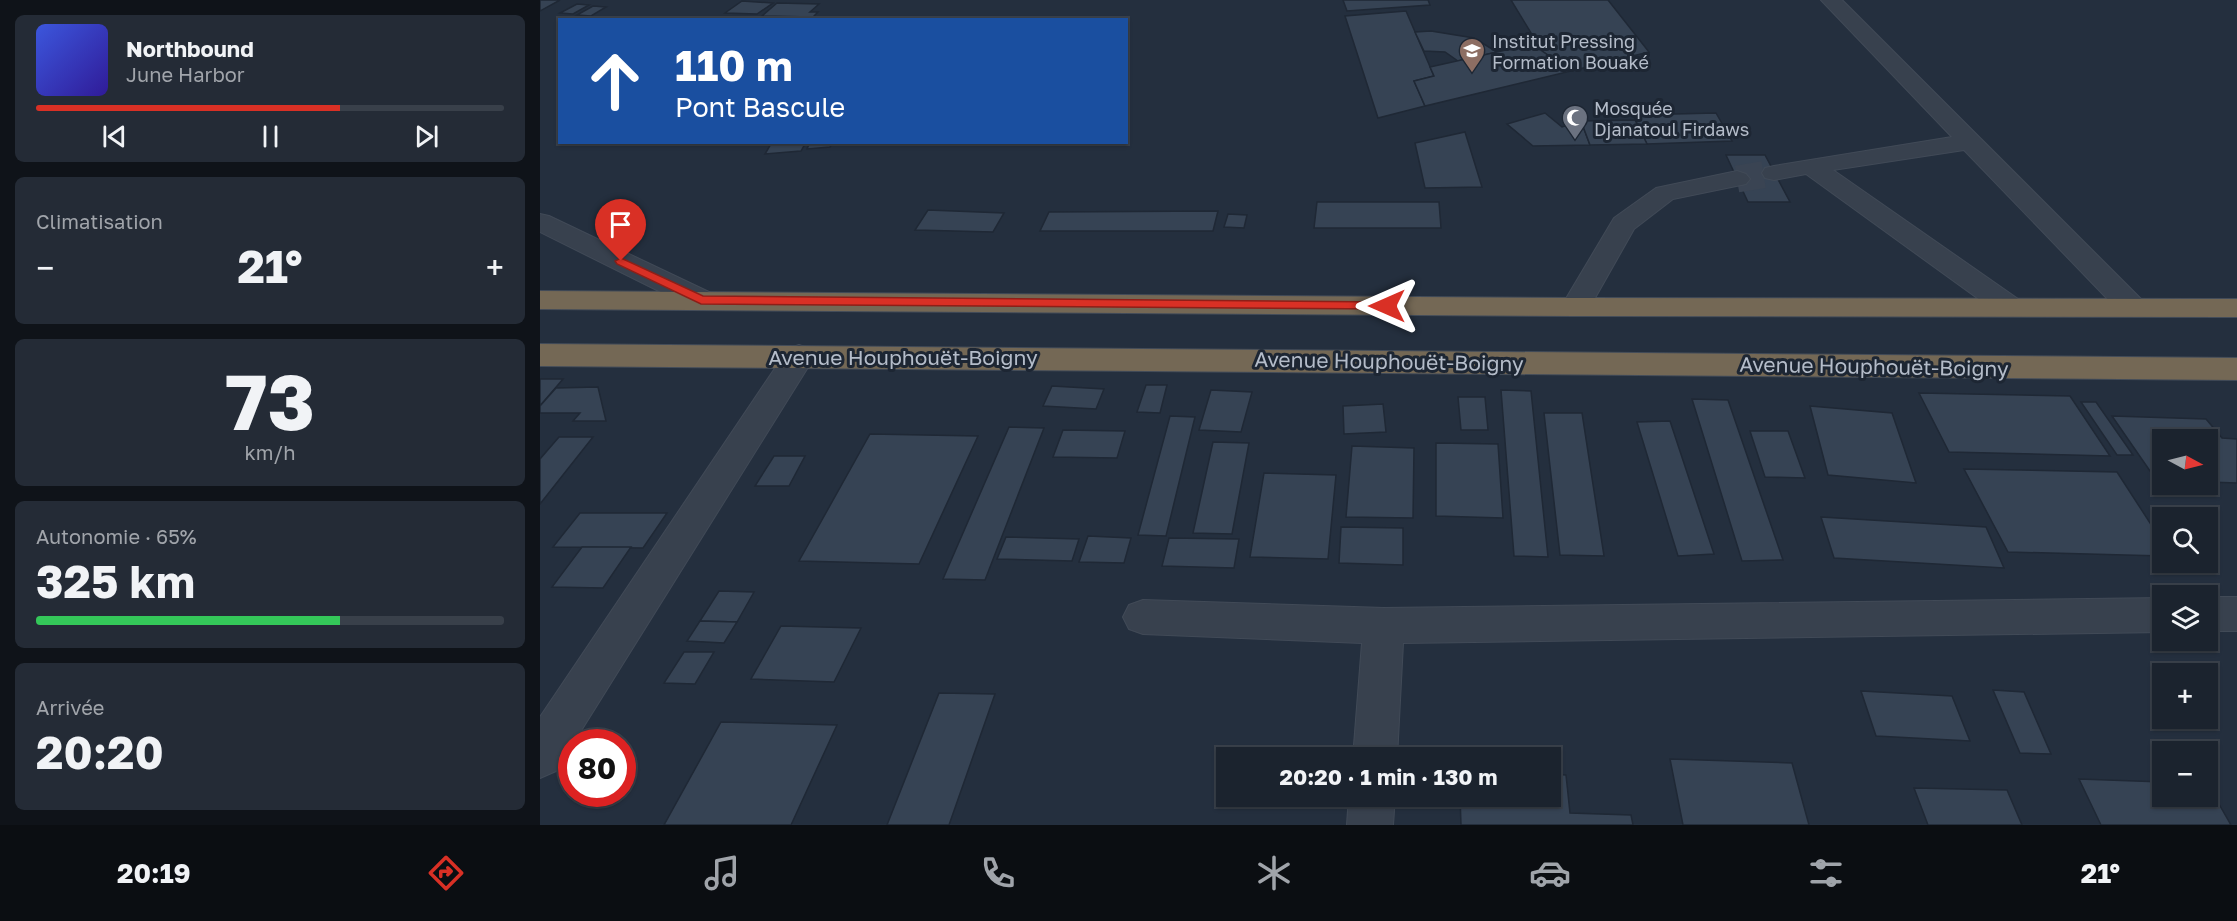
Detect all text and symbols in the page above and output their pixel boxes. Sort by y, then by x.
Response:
place label: Institut Pressing Formation Bouaké [1492,30,1649,73]
text: Northbound [126,35,254,62]
school or university icon: Institut Pressing Formation Bouaké [1457,36,1487,74]
text: 110 m [675,40,793,90]
icon: ahead [576,42,654,120]
text: June Harbor [126,62,245,86]
text: Pont Bascule [675,91,845,123]
place label: Mosquée Djanatoul Firdaws [1594,97,1749,140]
mosque icon: Mosquée Djanatoul Firdaws [1560,103,1590,141]
icon: previous [98,120,131,153]
icon: pause [254,120,287,153]
icon: next [410,120,443,153]
pin [595,199,646,261]
icon: arrive [604,208,637,241]
text: Climatisation [36,209,163,233]
text: 21° [237,239,303,293]
text: − [36,248,54,287]
text: + [486,248,504,287]
position arrow [1355,274,1419,338]
street label: Avenue Houphouët-Boigny [768,344,1038,370]
street label: Avenue Houphouët-Boigny [1254,346,1524,376]
street label: Avenue Houphouët-Boigny [1739,351,2009,381]
text: 73 [225,354,315,447]
north arrow [2152,429,2218,495]
map controls [2152,429,2218,807]
text: km/h [245,440,295,464]
button: search [2152,507,2218,573]
text: Autonomie · 65% [36,524,197,548]
text: 325 km [36,554,195,608]
button: layers [2152,585,2218,651]
button: + [2152,663,2218,729]
text: Arrivée [36,695,104,719]
text: 20:20 [36,725,164,779]
speed limit sign: 80 [558,729,636,807]
button: − [2152,741,2218,807]
text: 20:20 · 1 min · 130 m [1280,763,1497,790]
icon: directions [425,852,467,894]
icon: music [701,852,743,894]
icon: phone [977,852,1019,894]
icon: climate [1253,852,1295,894]
icon: car [1529,852,1571,894]
icon: filters [1805,852,1847,894]
text: 20:19 [117,857,191,889]
text: 21° [2081,857,2120,889]

